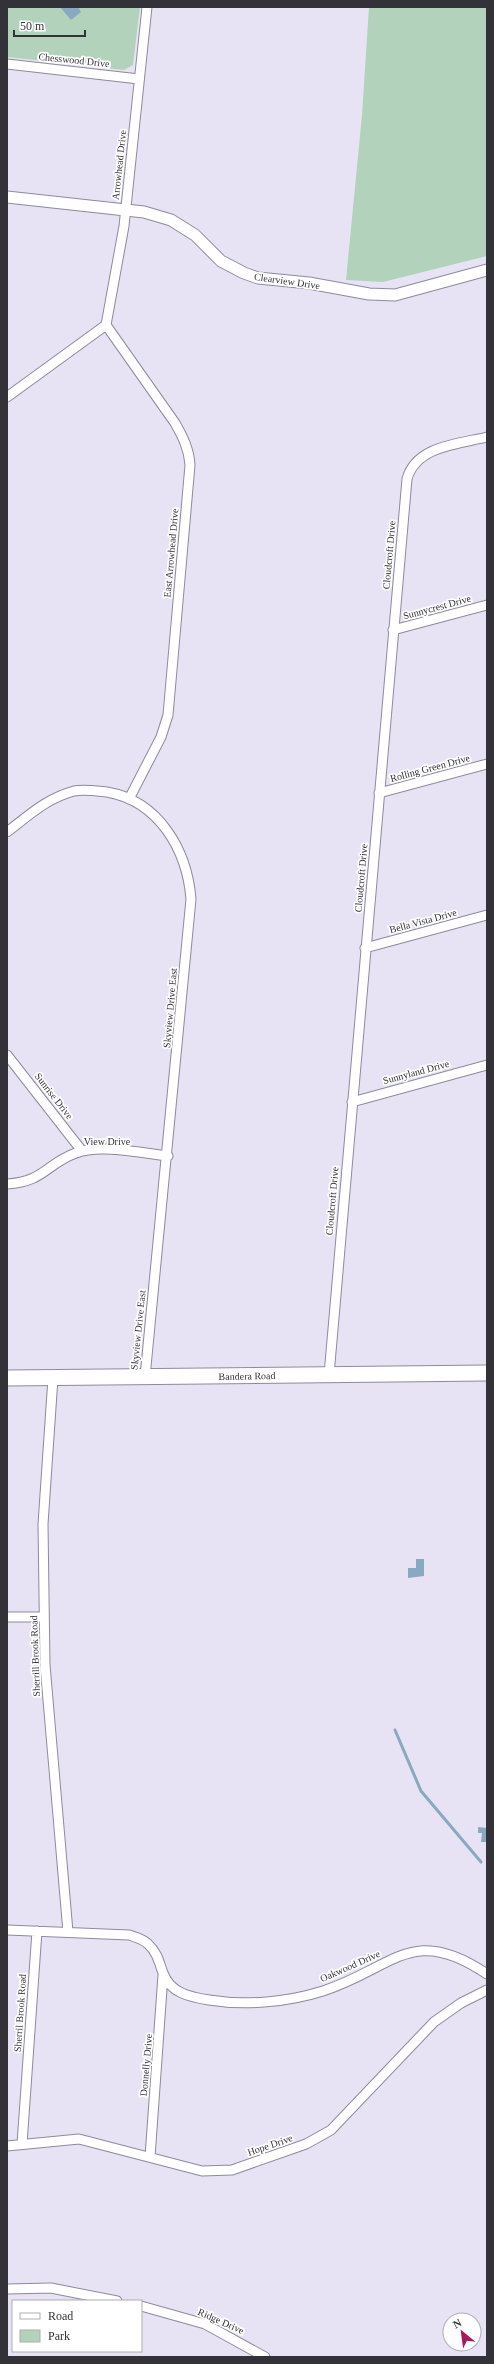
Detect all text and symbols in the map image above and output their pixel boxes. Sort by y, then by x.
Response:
scale bar [14,12,85,38]
text: 50 m [20,19,45,33]
street label: Chesswood Drive [38,51,111,69]
street label: Arrowhead Drive [110,129,128,201]
street label: Clearview Drive [253,271,321,291]
street label: East Arrowhead Drive [162,507,180,598]
street label: Cloudcroft Drive [381,520,398,590]
street label: Sunnycrest Drive [402,593,473,621]
street label: Rolling Green Drive [389,752,472,784]
street label: Cloudcroft Drive [353,843,370,913]
street label: Bella Vista Drive [388,907,458,935]
street label: Skyview Drive East [161,967,179,1048]
street label: Sunnyland Drive [382,1058,451,1086]
street label: Sunrise Drive [33,1071,76,1122]
street label: View Drive [84,1136,131,1147]
street label: Cloudcroft Drive [324,1166,341,1236]
street label: Skyview Drive East [128,1289,148,1370]
street label: Bandera Road [218,1370,276,1382]
street label: Sherrill Brook Road [28,1615,42,1697]
street label: Oakwood Drive [318,1948,382,1984]
street label: Sherril Brook Road [12,1974,28,2052]
street label: Donnelly Drive [138,2033,154,2097]
street label: Hope Drive [246,2132,295,2158]
legend [12,2300,142,2352]
street label: Ridge Drive [196,2306,246,2336]
text: Road [48,2309,73,2323]
north arrow [442,2312,482,2352]
text: N [451,2316,464,2330]
text: Park [48,2329,70,2343]

